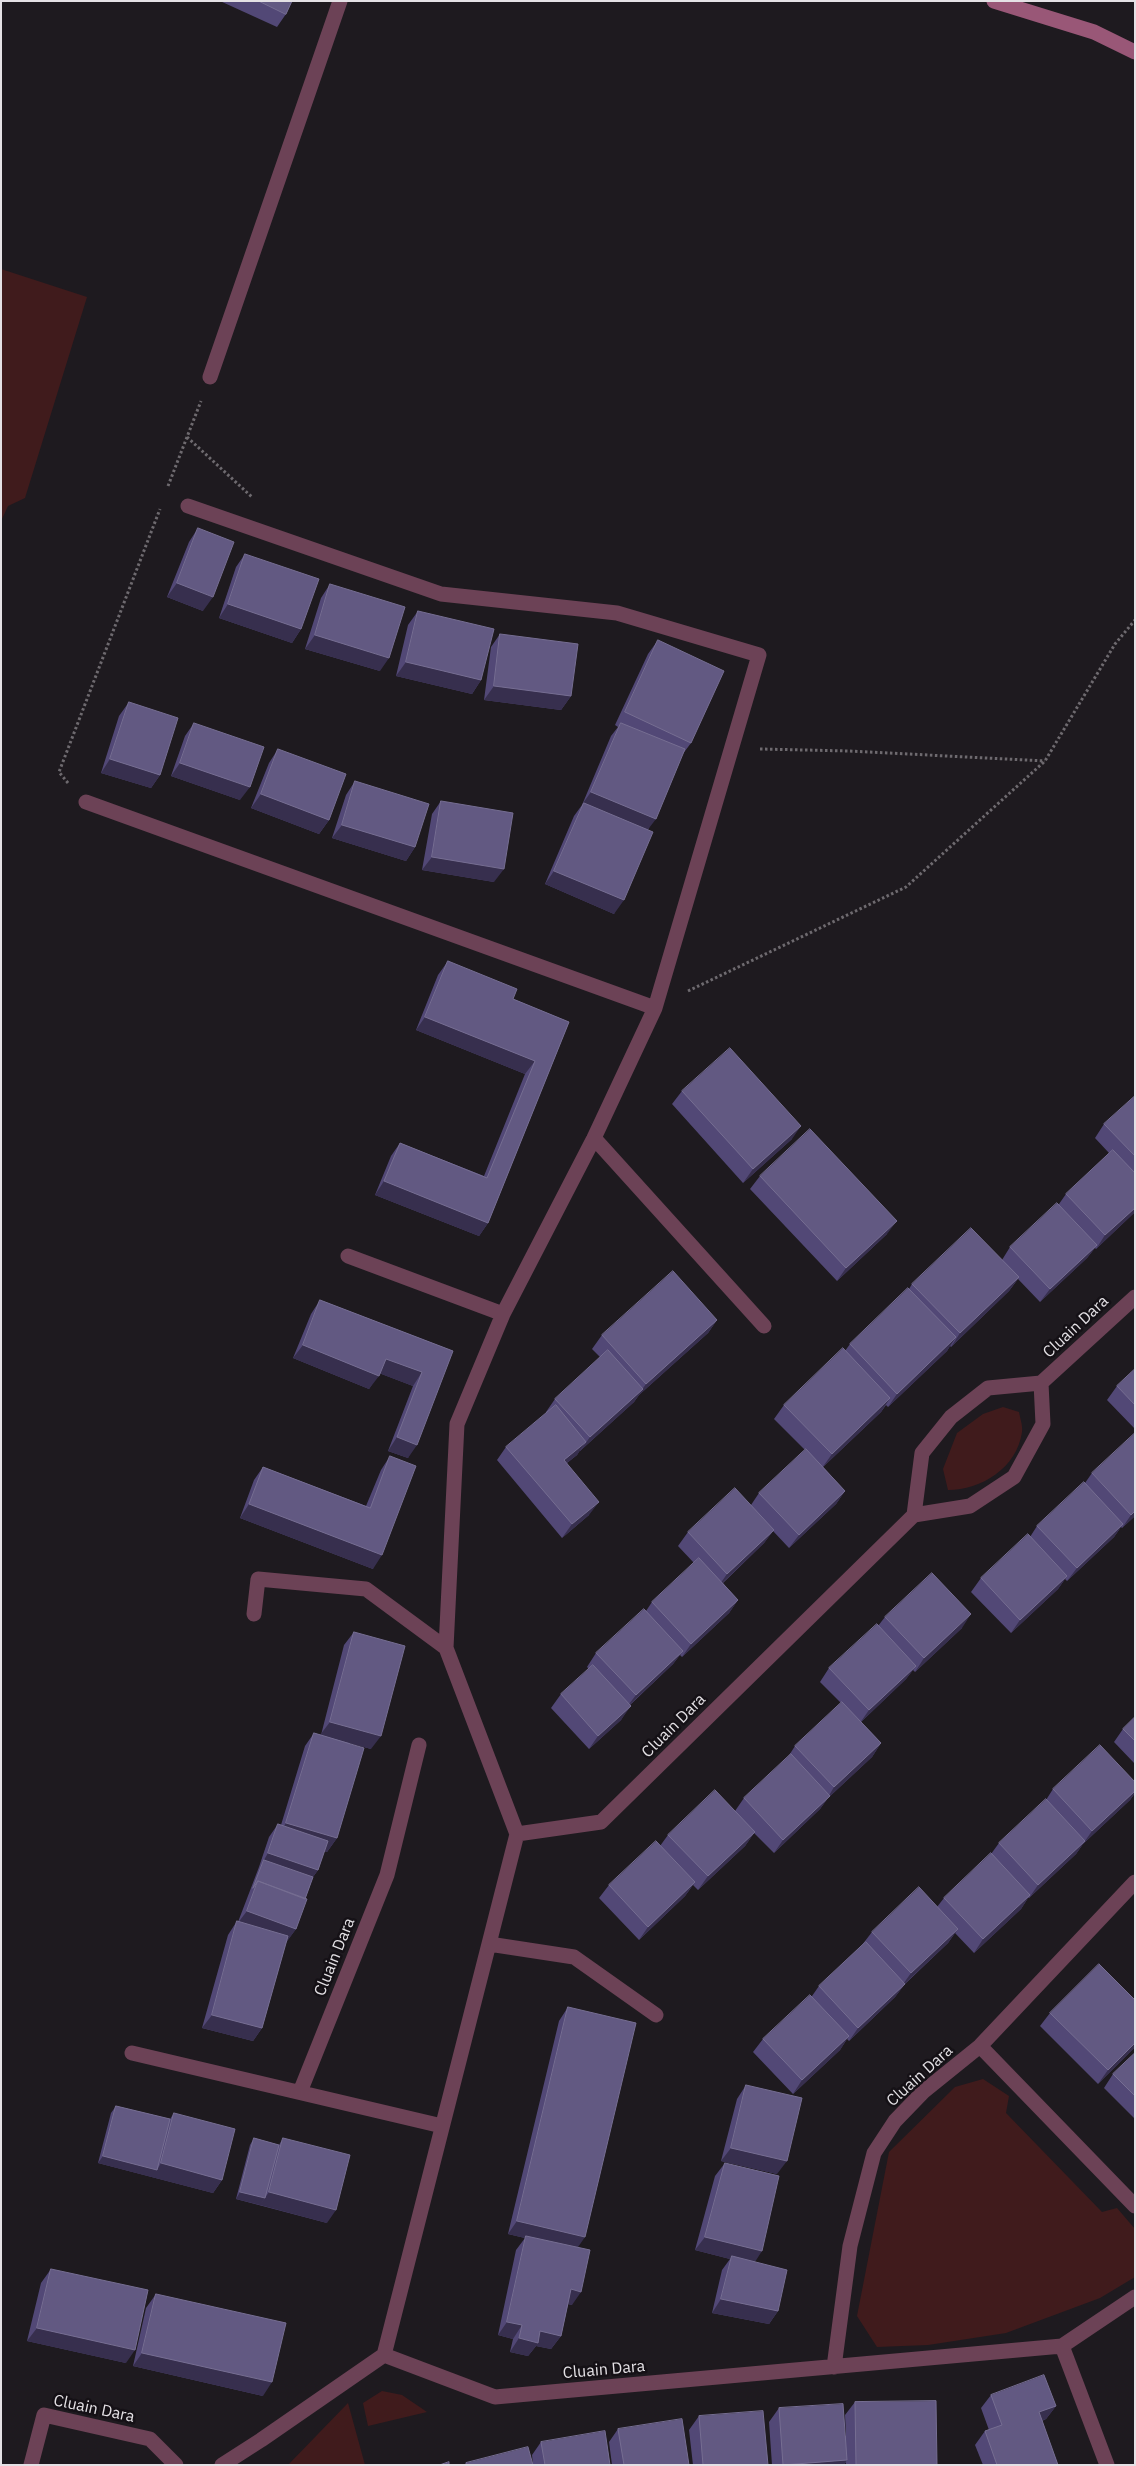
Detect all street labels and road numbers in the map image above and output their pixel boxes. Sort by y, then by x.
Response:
street label: Cluain Dara [1039,1292,1113,1362]
street label: Cluain Dara [638,1690,710,1762]
street label: Cluain Dara [311,1915,359,1999]
street label: Cluain Dara [883,2041,957,2111]
street label: Cluain Dara [562,2357,646,2383]
street label: Cluain Dara [52,2391,136,2427]

